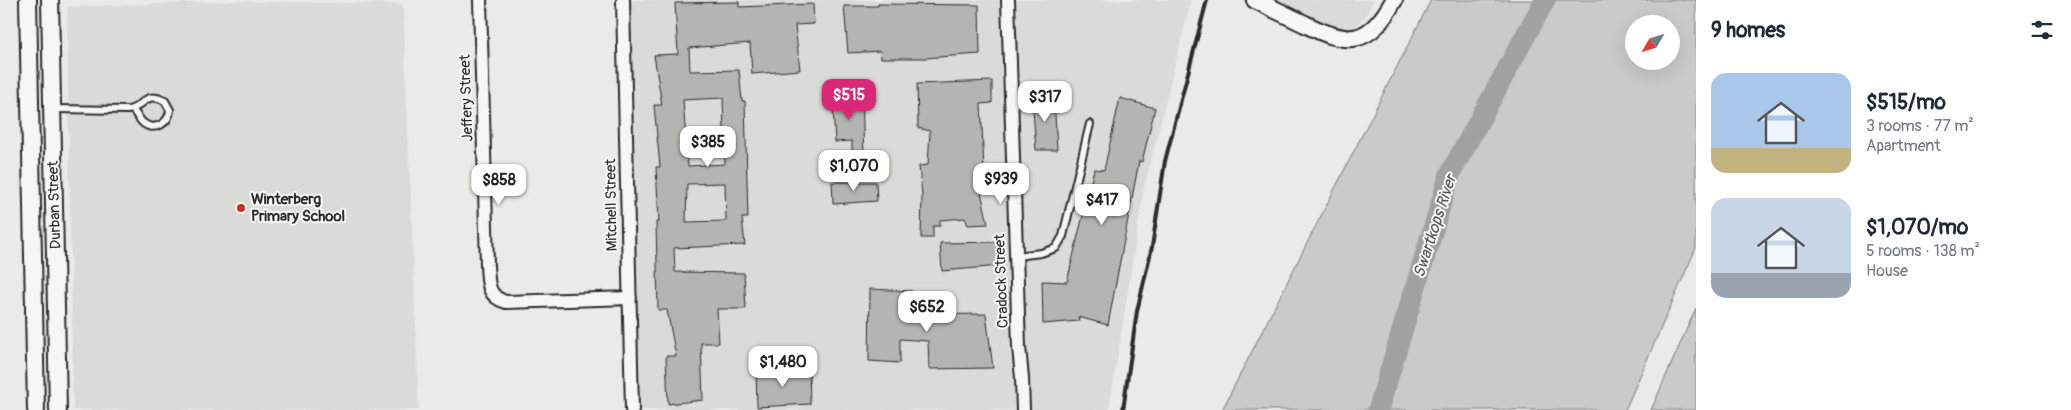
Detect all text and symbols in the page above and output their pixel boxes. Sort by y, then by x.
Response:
north arrow [1625,15,1680,70]
map controls [1625,15,1680,70]
icon: filters [2028,16,2056,44]
text: 9 homes [1711,17,1785,44]
street label: Jeffery Street [455,53,478,142]
pin: $515 [819,78,879,121]
pin: $317 [1015,80,1075,123]
text: $515 [833,85,865,105]
text: $317 [1029,87,1061,107]
text: $515/mo [1866,89,1946,116]
icon: home [1751,93,1811,153]
text: 3 rooms · 77 m² [1866,116,1974,136]
pin: $385 [678,126,738,168]
text: $385 [691,132,725,152]
text: Apartment [1866,136,1941,156]
pin: $1,070 [813,150,895,192]
text: $1,070 [829,156,879,176]
street label: Mitchell Street [601,158,622,251]
street label: Durban Street [43,160,66,249]
pin: $939 [971,162,1031,205]
pin: $858 [469,164,529,206]
text: $939 [984,169,1018,189]
text: $858 [482,170,516,190]
water label: Swartkops River [1409,170,1462,280]
pin: $417 [1072,184,1132,226]
place label: Winterberg Primary School [251,190,345,226]
text: $417 [1086,190,1118,210]
marker: Winterberg Primary School [235,202,247,214]
text: $1,070/mo [1866,214,1968,241]
icon: home [1751,218,1811,278]
street label: Cradock Street [990,232,1013,329]
text: 5 rooms · 138 m² [1866,241,1980,261]
text: House [1866,261,1908,281]
pin: $652 [897,290,957,333]
text: $652 [909,297,945,317]
pin: $1,480 [742,346,824,388]
text: $1,480 [759,352,807,372]

